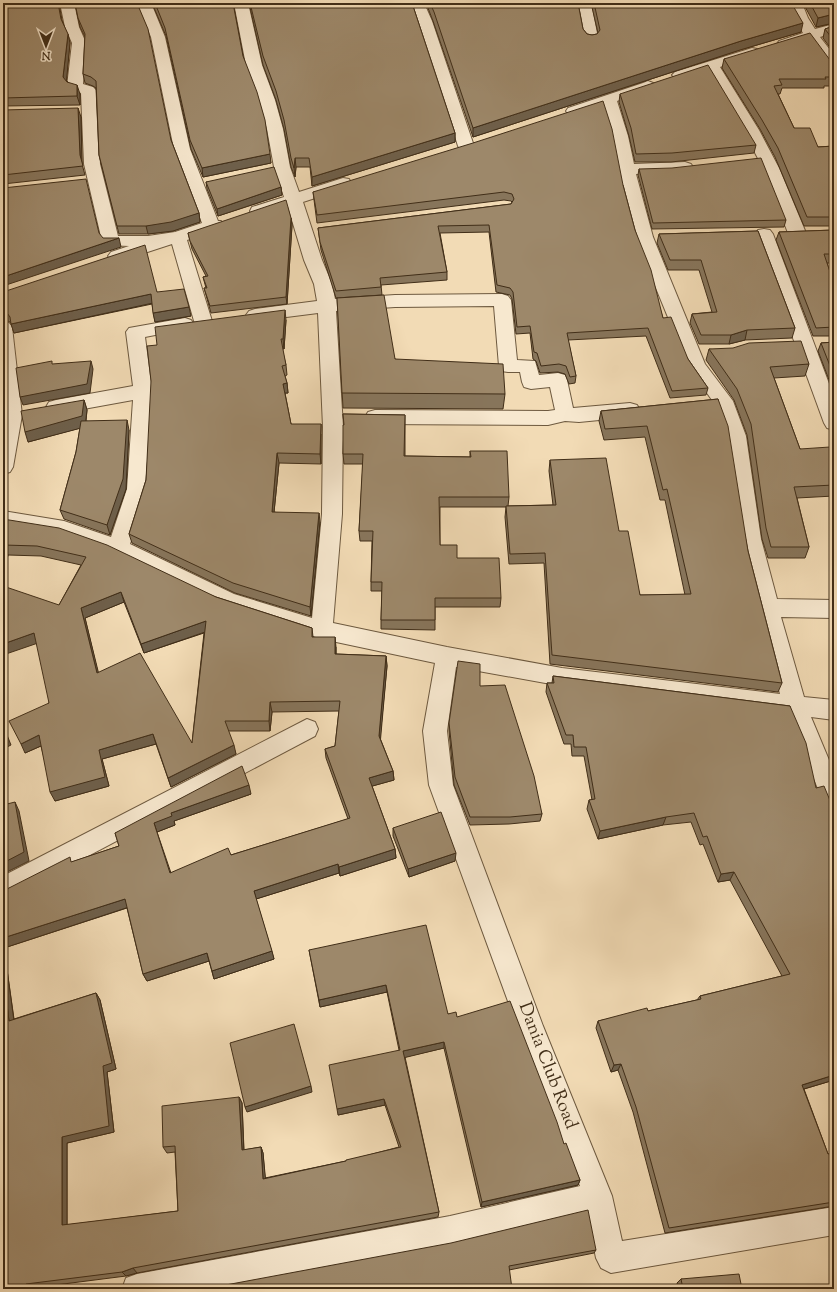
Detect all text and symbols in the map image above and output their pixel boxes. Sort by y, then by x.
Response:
north arrow [26,26,66,66]
text: N [41,47,51,63]
street label: Dania Club Road [511,999,583,1133]

